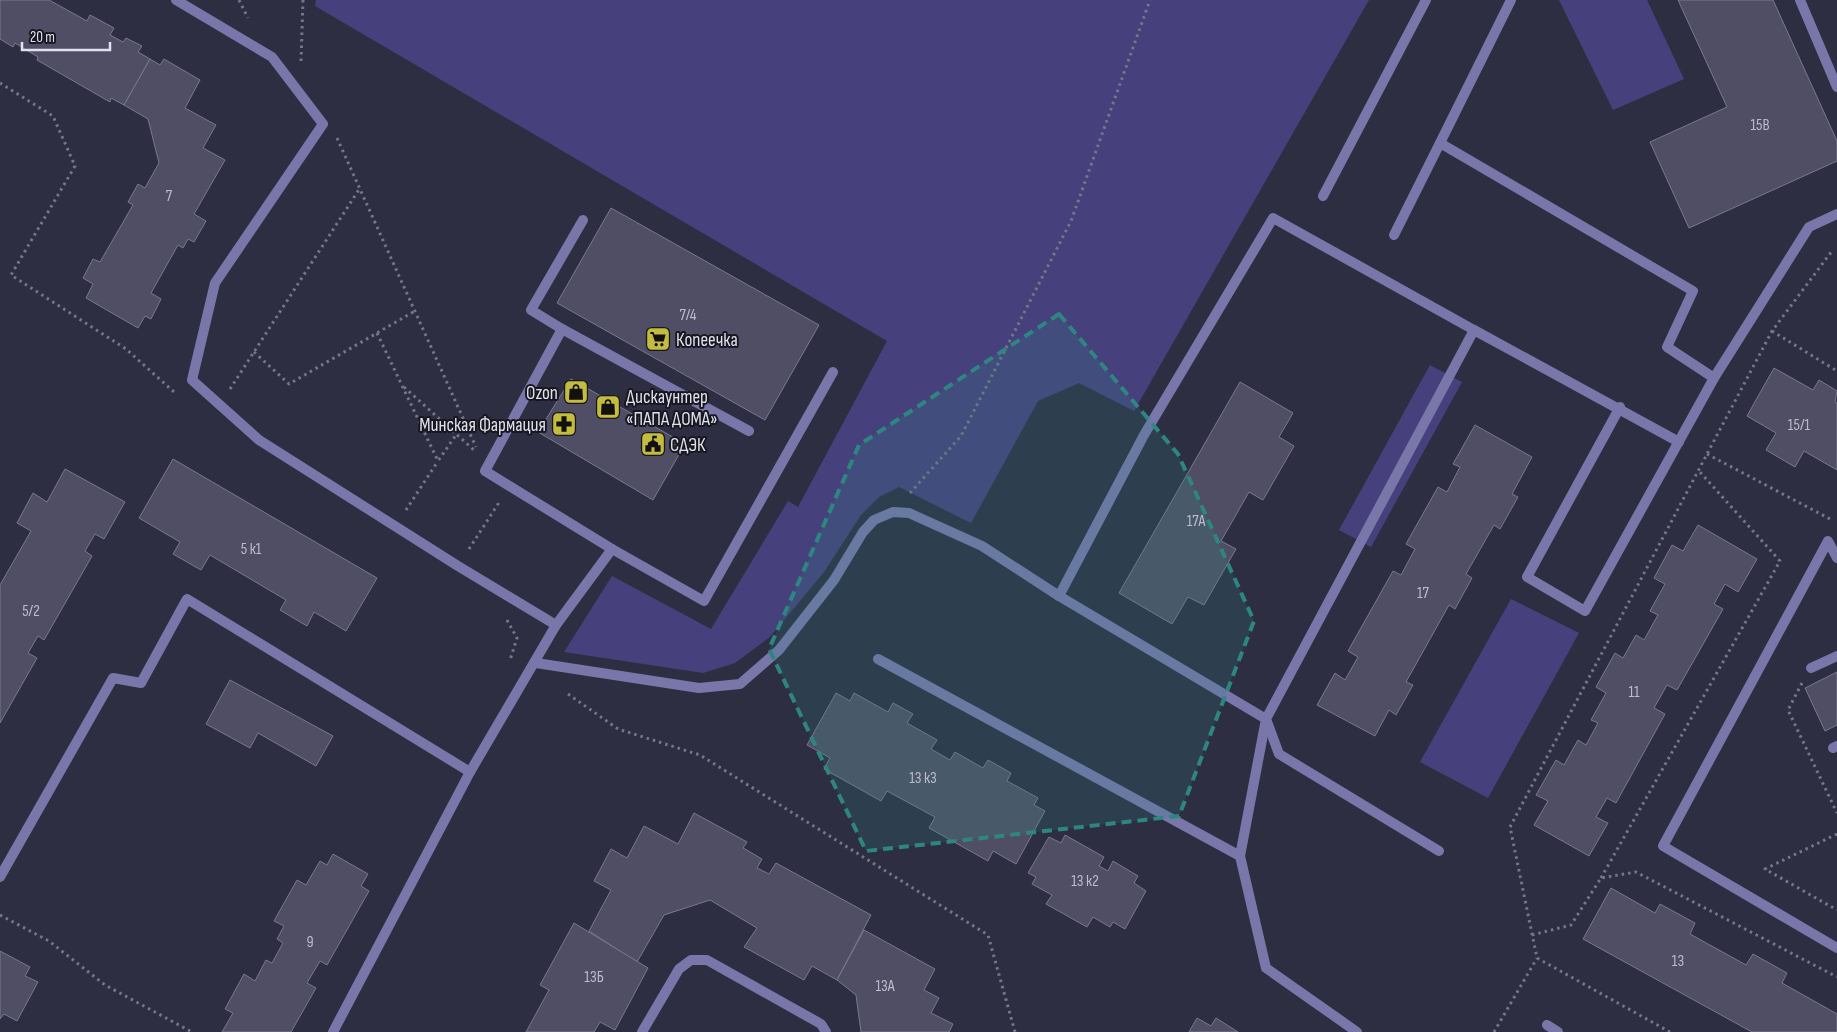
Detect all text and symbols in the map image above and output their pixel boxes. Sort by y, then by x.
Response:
scale bar [22,20,110,52]
text: 20 m [30,28,55,47]
house number: 15В [1750,116,1770,135]
house number: 7 [166,187,173,206]
house number: 7/4 [679,306,697,325]
supermarket icon: Копеечка [645,326,671,352]
place label: Копеечка [676,329,738,352]
shop icon: Ozon [563,379,589,405]
place label: Ozon [526,382,558,405]
place label: Дискаунтер «ПАПА ДОМА» [626,386,717,431]
shop icon: Дискаунтер «ПАПА ДОМА» [595,394,621,420]
pharmacy icon: Минская Фармация [551,411,577,437]
place label: Минская Фармация [419,414,546,437]
house number: 15/1 [1788,416,1811,435]
public building icon: СДЭК [640,431,666,457]
place label: СДЭК [670,434,706,457]
house number: 17А [1187,512,1205,531]
house number: 5 к1 [241,540,262,559]
house number: 17 [1417,584,1430,603]
house number: 5/2 [22,602,40,621]
house number: 11 [1628,683,1640,702]
house number: 13 к3 [909,769,937,788]
house number: 13 к2 [1071,872,1099,891]
house number: 9 [306,933,314,952]
house number: 13 [1672,952,1684,971]
house number: 13Б [584,968,604,987]
house number: 13А [875,977,895,996]

